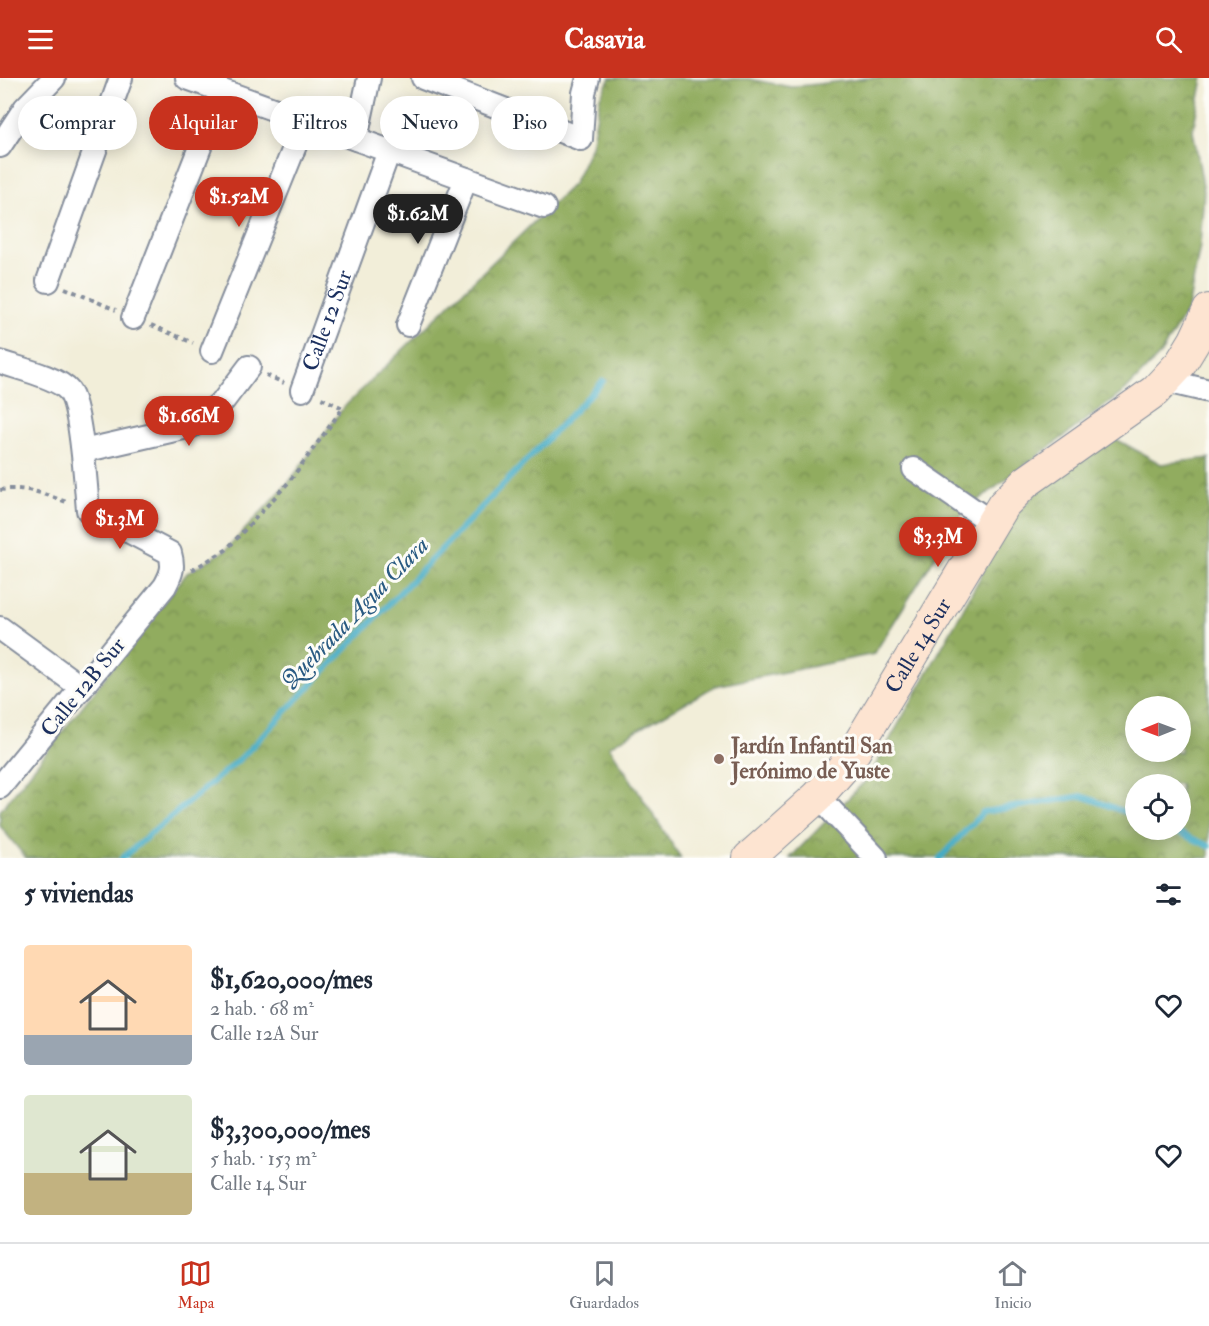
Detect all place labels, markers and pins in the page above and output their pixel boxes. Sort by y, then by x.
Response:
pin: $1.52M [190,177,288,228]
pin: $1.62M [369,194,467,245]
pin: $1.66M [140,396,238,447]
pin: $1.3M [78,499,162,550]
pin: $3.3M [896,517,980,568]
place label: Jardín Infantil San Jerónimo de Yuste [730,732,893,786]
marker: Jardín Infantil San Jerónimo de Yuste [712,752,726,766]

